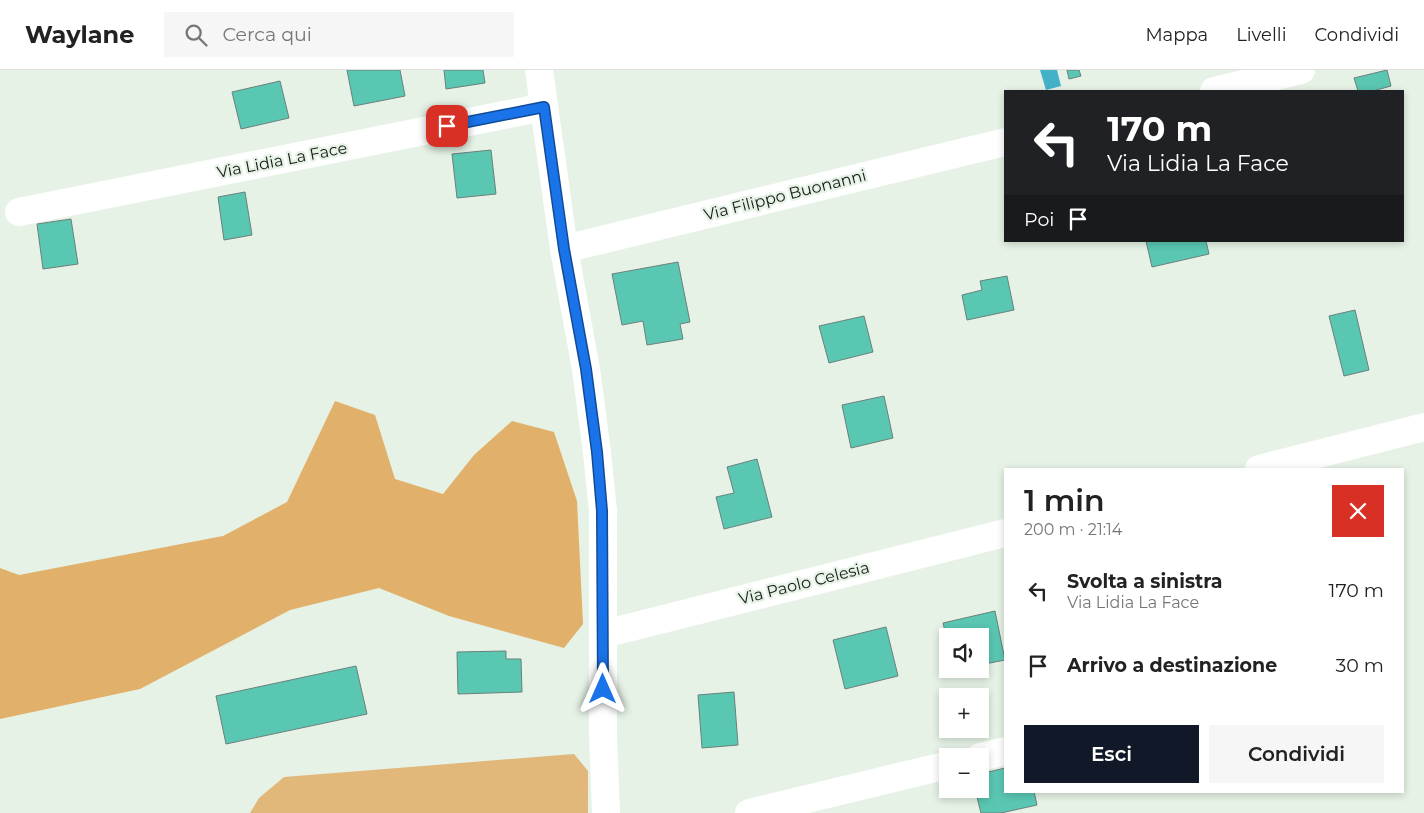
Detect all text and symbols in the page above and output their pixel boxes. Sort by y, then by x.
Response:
search box [164,12,514,57]
text: Waylane [25,20,134,49]
icon: search [182,21,210,49]
text: Cerca qui [222,23,312,46]
text: Mappa [1145,24,1208,46]
text: Livelli [1236,24,1287,46]
text: Condividi [1315,24,1399,46]
pin [426,105,468,147]
text: 170 m [1107,107,1212,150]
icon: left [1024,110,1089,175]
icon: arrive [433,112,461,140]
street label: Via Lidia La Face [215,138,349,182]
text: Via Lidia La Face [1107,150,1289,177]
street label: Via Filippo Buonanni [702,166,868,224]
icon: arrive [1064,205,1092,233]
text: Poi [1024,208,1054,231]
text: 1 min [1024,482,1105,519]
button: close [1332,485,1384,537]
text: 200 m · 21:14 [1024,520,1122,539]
street label: Via Paolo Celesia [737,558,871,608]
text: Svolta a sinistra [1067,570,1222,593]
icon: left [1024,577,1052,605]
text: 170 m [1329,579,1384,602]
text: Via Lidia La Face [1067,593,1199,612]
map controls [939,628,989,798]
button: sound [939,628,989,678]
icon: arrive [1024,652,1052,680]
text: Arrivo a destinazione [1067,654,1277,677]
text: 30 m [1336,654,1384,677]
position arrow [576,662,628,714]
button: + [939,688,989,738]
button: Esci [1024,725,1199,783]
button: Condividi [1209,725,1384,783]
button: − [939,748,989,798]

